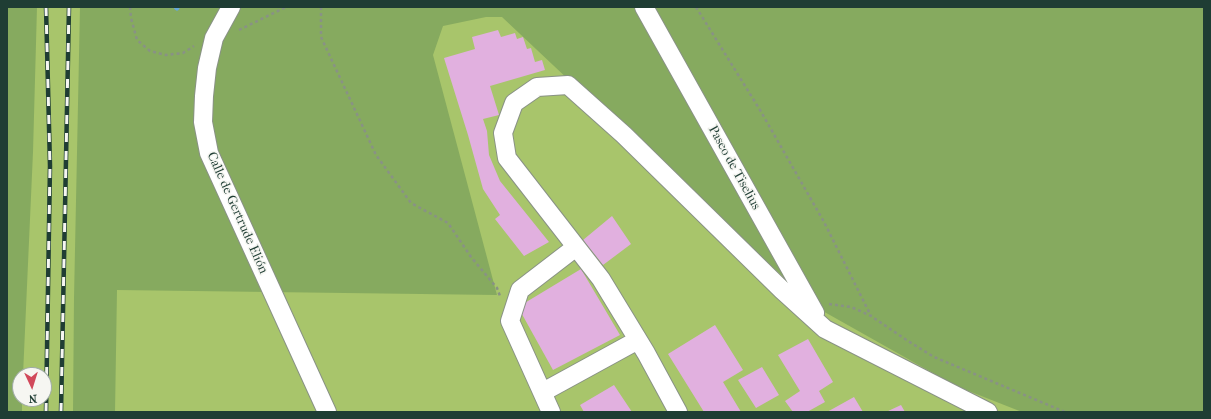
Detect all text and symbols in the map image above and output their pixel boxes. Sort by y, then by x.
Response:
street label: Paseo de Tiselius [704,123,764,213]
street label: Calle de Gertrude Elión [203,150,271,276]
north arrow [12,367,52,407]
text: N [28,392,37,405]

